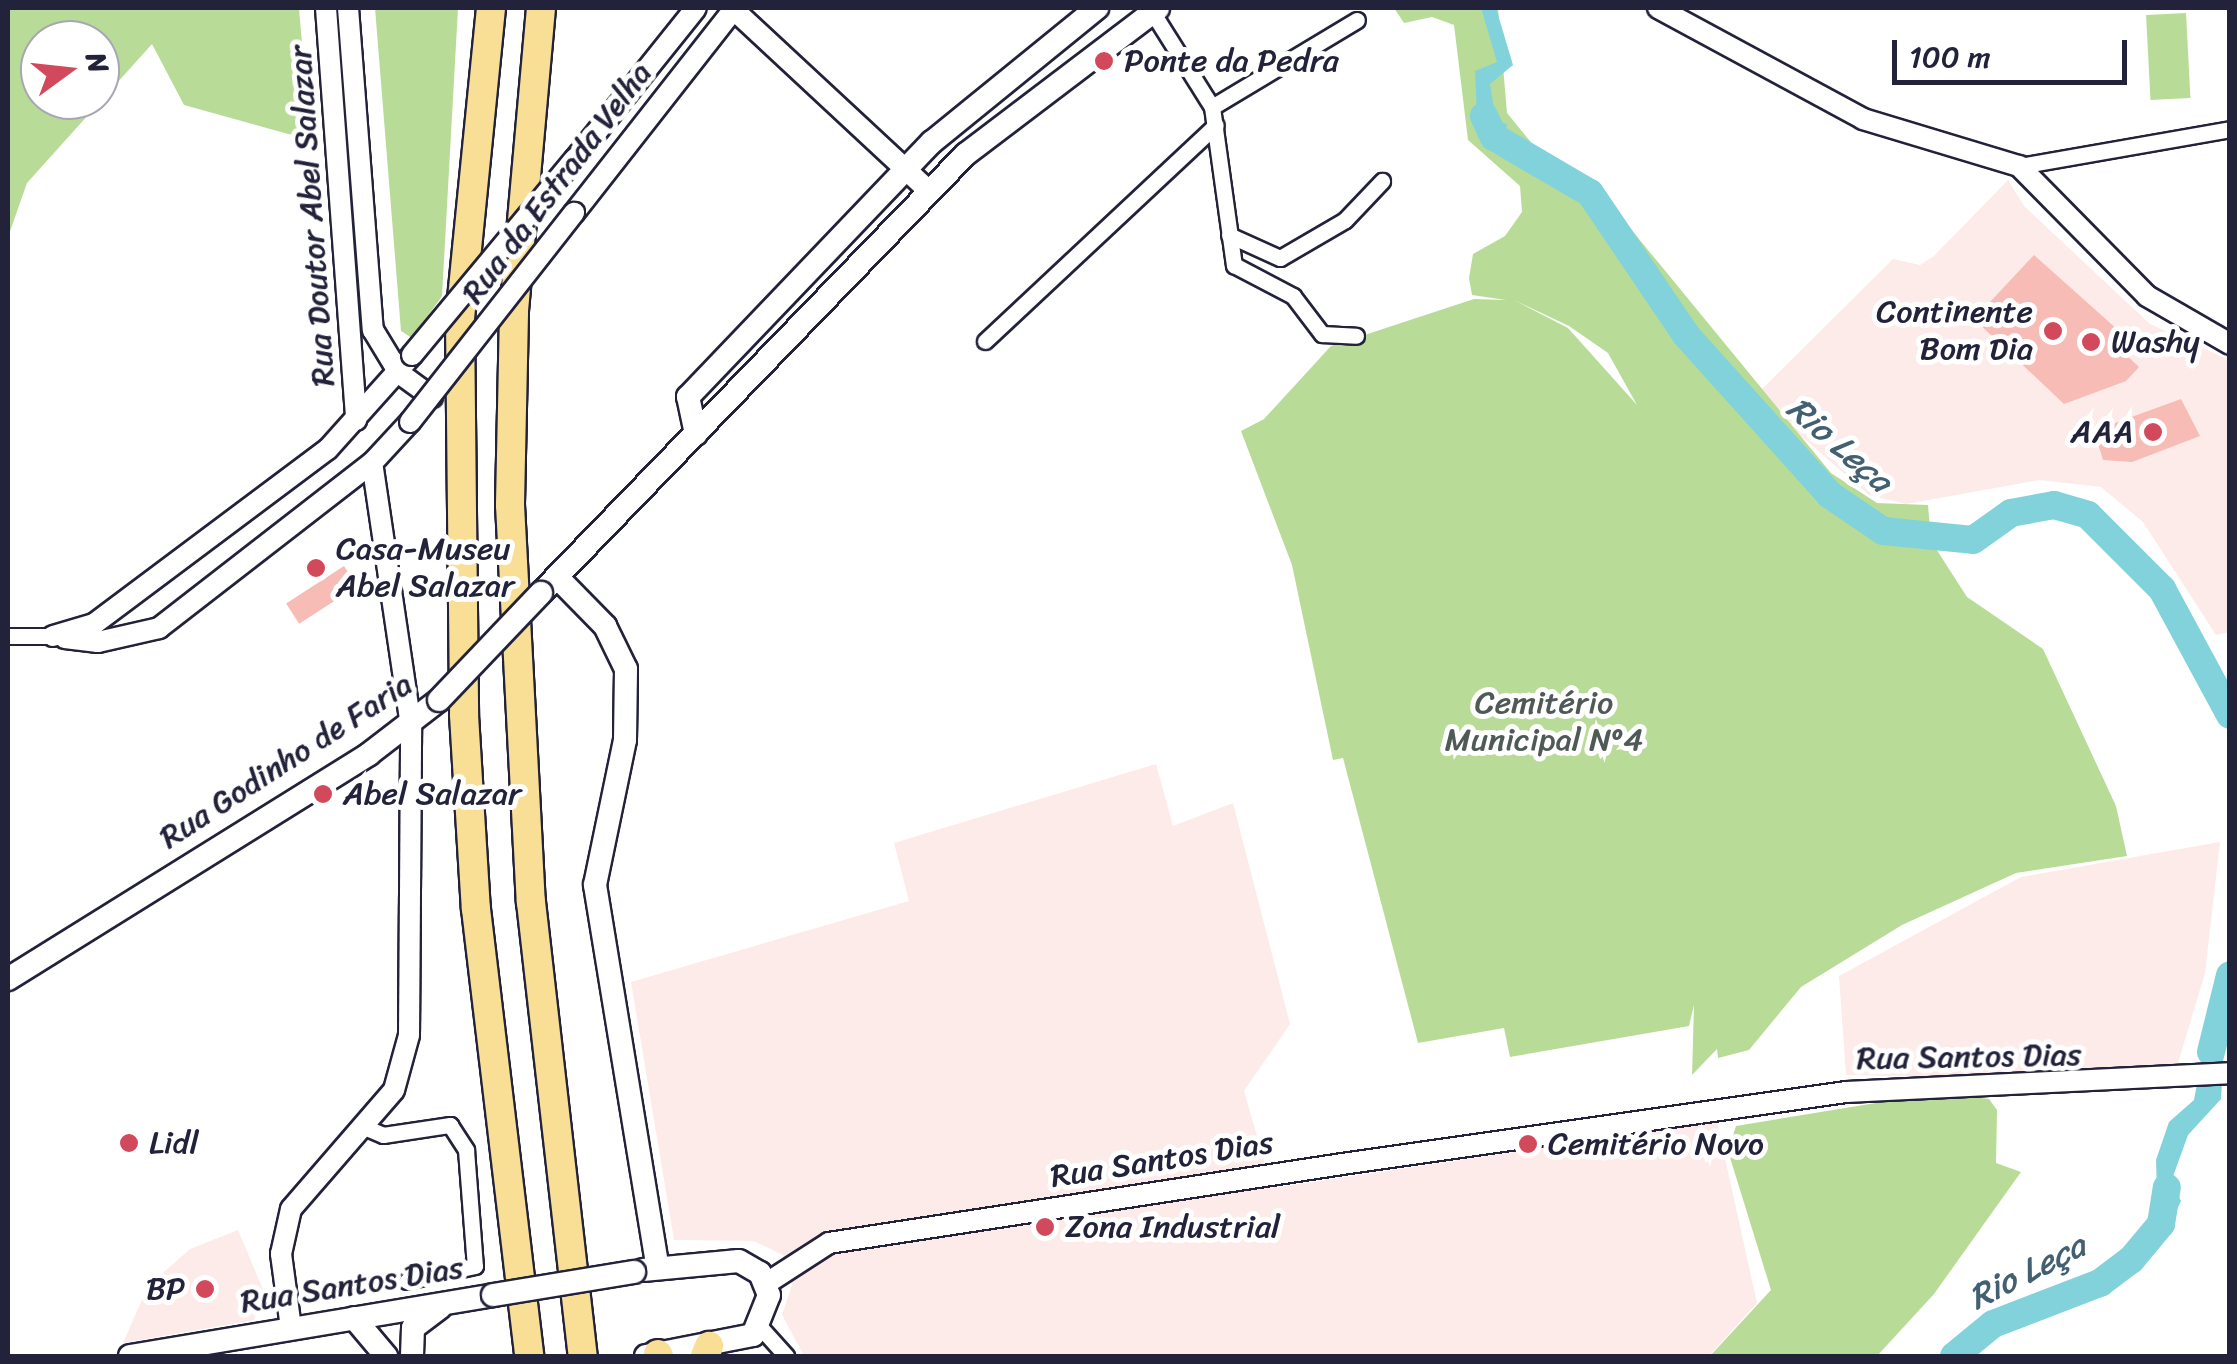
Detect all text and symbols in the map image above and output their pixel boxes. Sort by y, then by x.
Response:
north arrow [20,20,120,120]
scale bar [1897,20,2132,82]
text: 100 m [1909,30,1991,84]
place label: Ponte da Pedra [1124,42,1339,80]
street label: Rua Doutor Abel Salazar [281,44,343,388]
text: N [71,47,124,78]
marker: Ponte da Pedra [1093,50,1115,72]
street label: Rua da Estrada Velha [453,54,661,312]
place label: Continente Bom Dia [1876,294,2033,369]
marker: Continente Bom Dia [2042,320,2064,342]
place label: Washy [2111,323,2200,361]
marker: Washy [2080,331,2102,353]
water label: Rio Leça [1778,386,1902,502]
place label: AAA [2070,413,2133,451]
marker: AAA [2142,421,2164,443]
place label: Casa-Museu Abel Salazar [336,531,514,606]
marker: Casa-Museu Abel Salazar [305,557,327,579]
street label: Rua Godinho de Faria [152,665,420,857]
park label: Cemitério Municipal Nº4 [1445,685,1643,760]
place label: Abel Salazar [343,775,521,813]
marker: Abel Salazar [312,783,334,805]
street label: Rua Santos Dias [1856,1036,2082,1078]
street label: Rua Santos Dias [1048,1123,1276,1197]
place label: Lidl [149,1124,199,1162]
place label: Cemitério Novo [1548,1125,1764,1163]
marker: Lidl [118,1132,140,1154]
marker: Cemitério Novo [1517,1133,1539,1155]
place label: Zona Industrial [1065,1208,1278,1246]
marker: Zona Industrial [1034,1216,1056,1238]
water label: Rio Leça [1961,1223,2093,1319]
street label: Rua Santos Dias [238,1248,466,1322]
place label: BP [146,1270,185,1308]
marker: BP [194,1278,216,1300]

